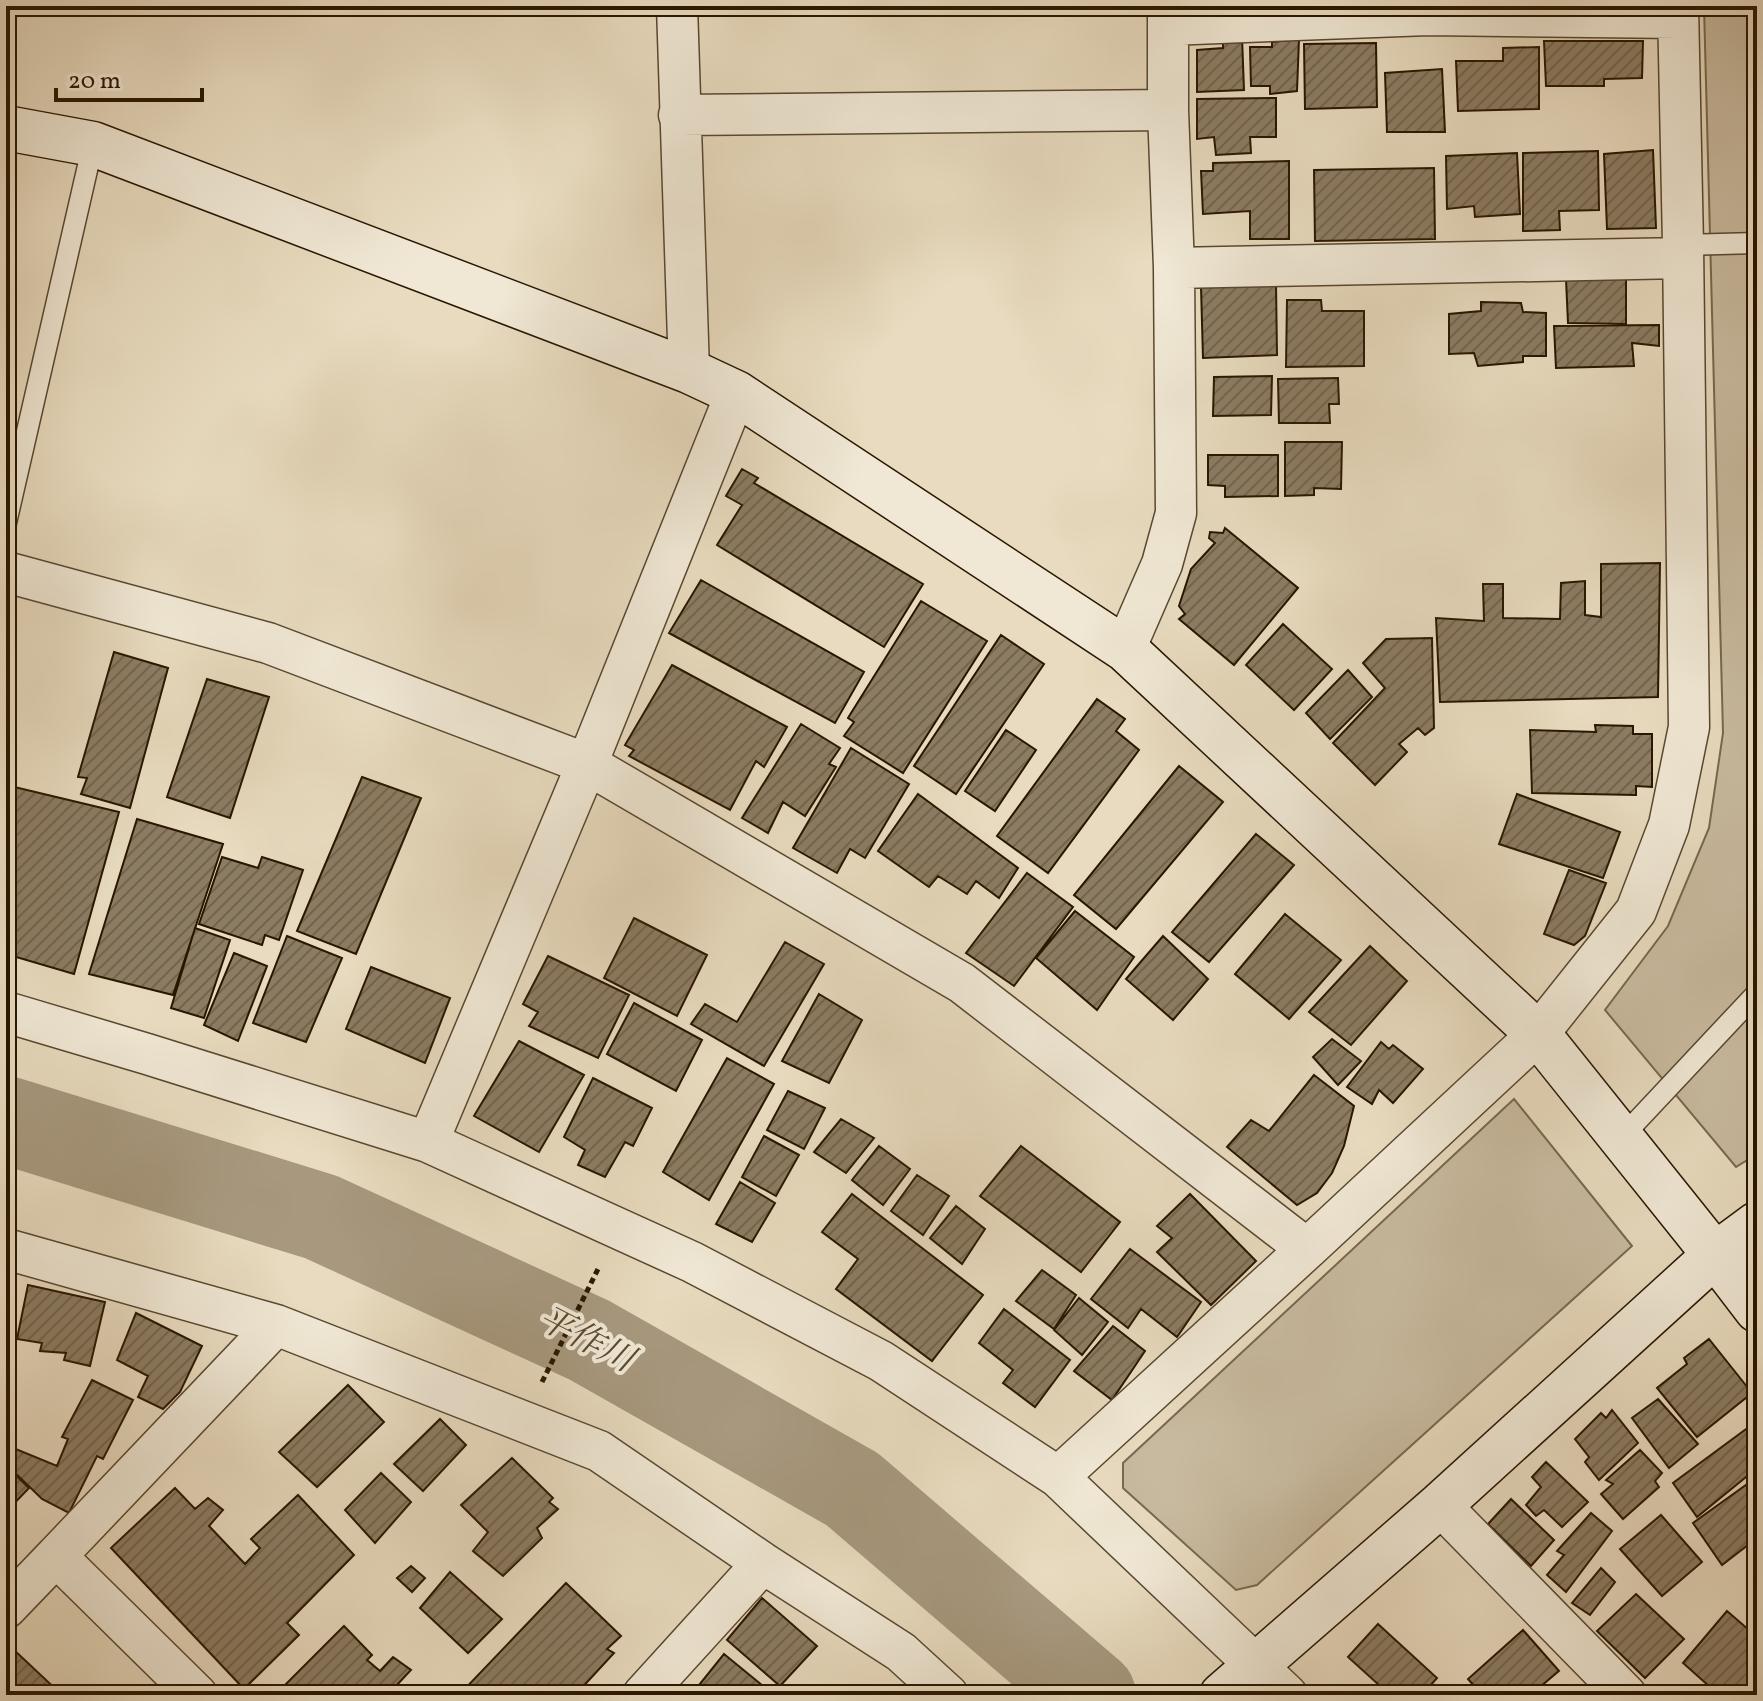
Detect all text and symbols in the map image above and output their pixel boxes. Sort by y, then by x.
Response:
scale bar [56,52,202,102]
text: 20 m [68,65,121,99]
water label: 平作川 [529,1297,645,1387]

